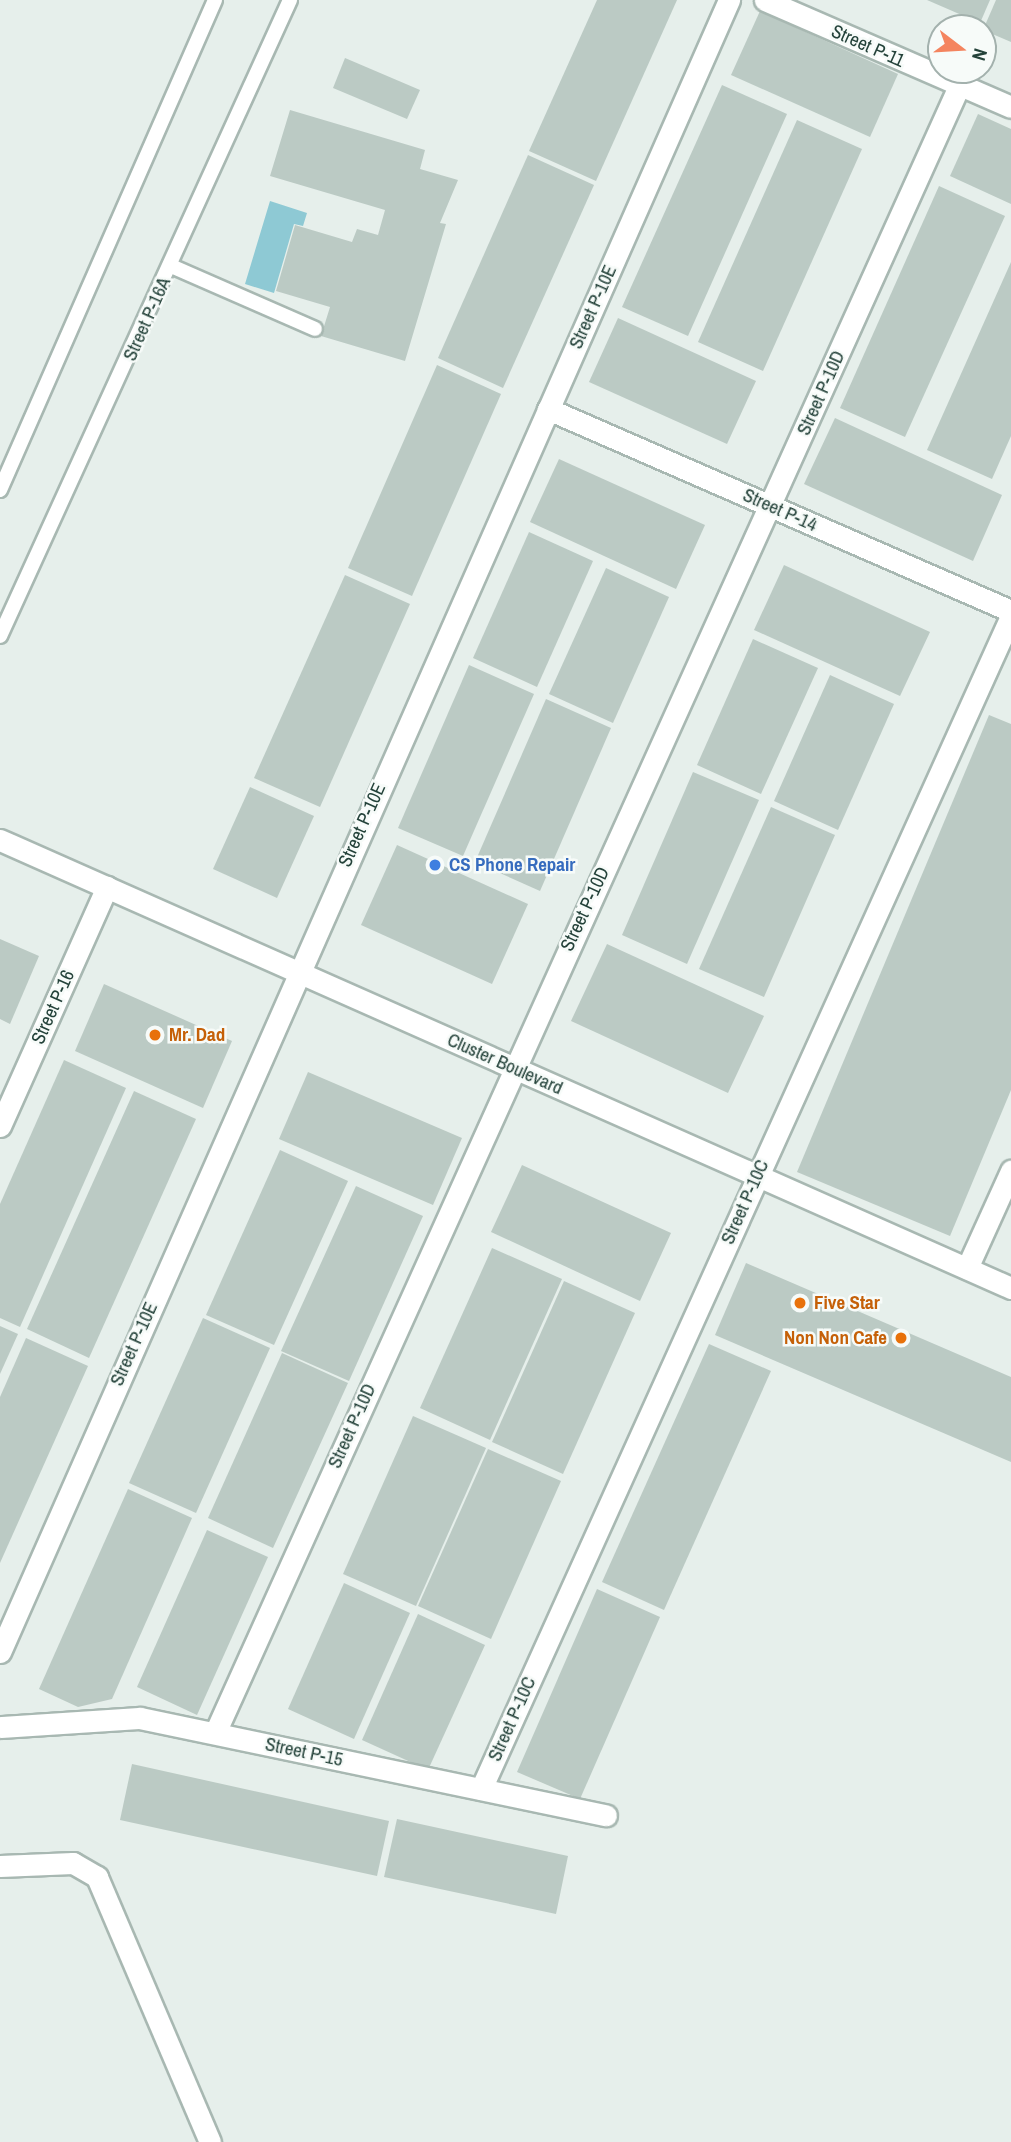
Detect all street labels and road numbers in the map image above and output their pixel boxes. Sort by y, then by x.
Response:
street label: Street P-11 [828,20,908,72]
street label: Street P-10E [564,262,622,352]
street label: Street P-16A [118,274,176,364]
street label: Street P-10D [792,347,850,439]
street label: Street P-14 [739,484,821,536]
street label: Street P-10E [333,780,391,870]
street label: Street P-10D [556,863,614,955]
street label: Street P-16 [27,966,79,1048]
street label: Cluster Boulevard [444,1028,566,1100]
street label: Street P-10C [716,1156,774,1248]
street label: Street P-10E [105,1299,163,1389]
street label: Street P-10D [323,1380,381,1472]
street label: Street P-10C [483,1673,541,1765]
street label: Street P-15 [263,1733,345,1771]

